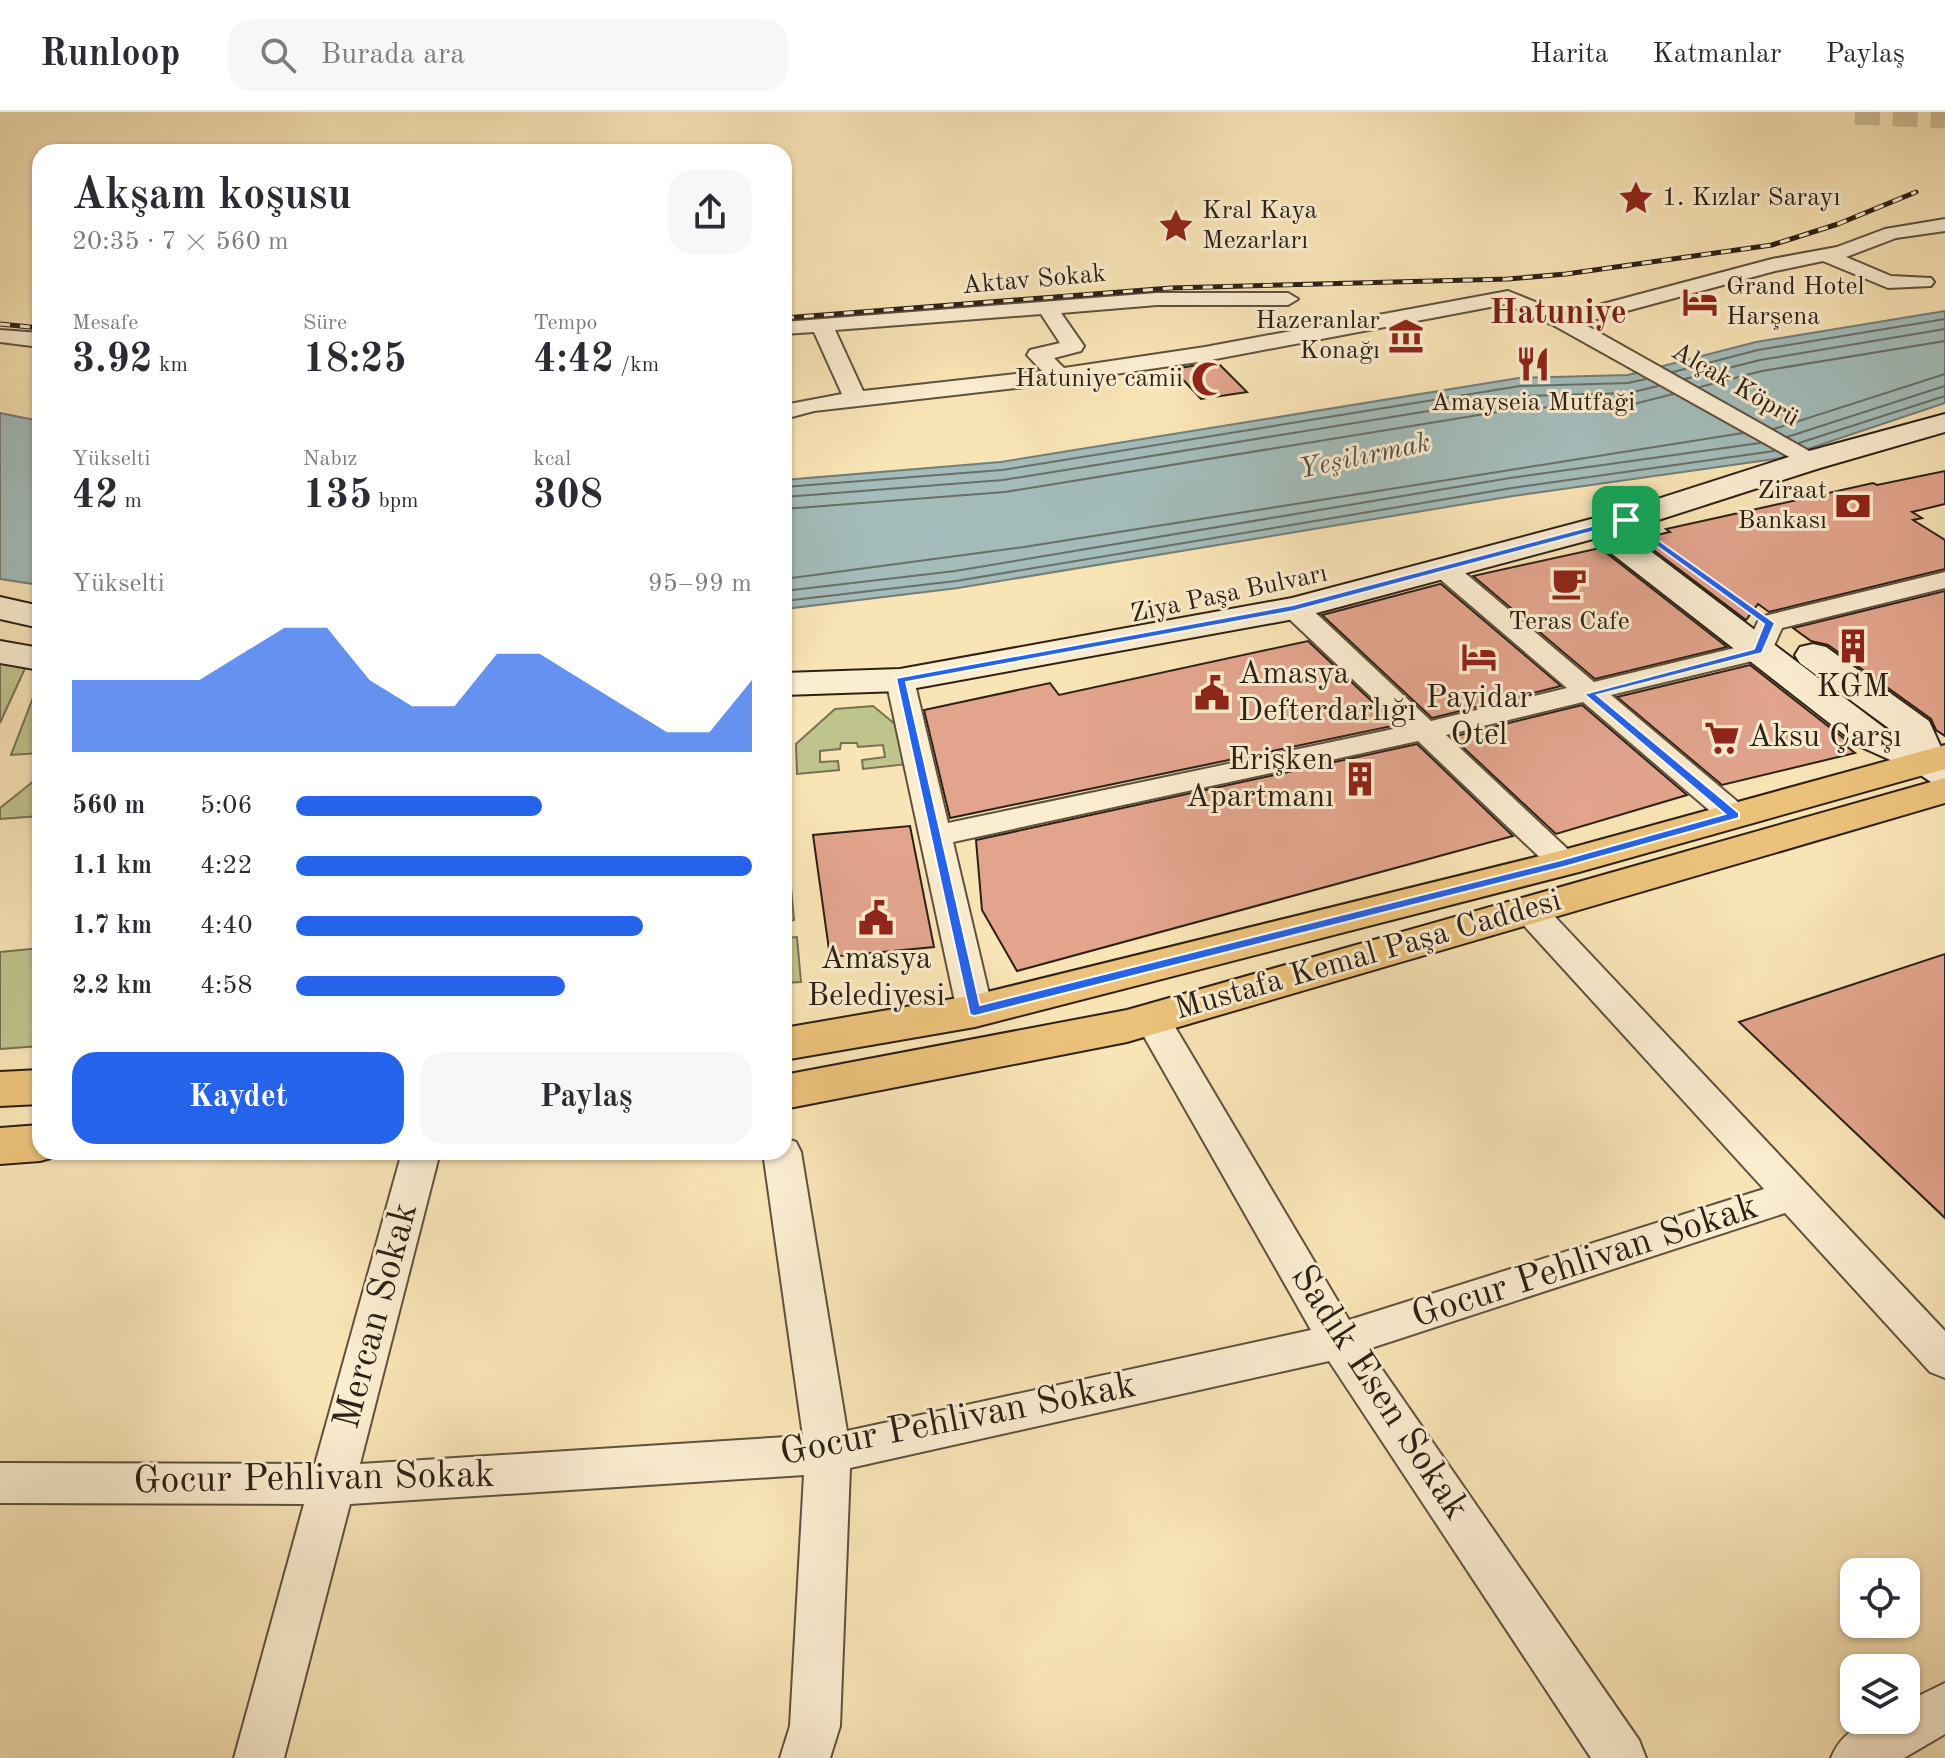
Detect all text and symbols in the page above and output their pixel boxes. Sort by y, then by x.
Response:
search box [228,19,788,91]
icon: search [256,33,300,77]
text: Runloop [40,36,180,74]
text: Burada ara [320,40,465,70]
text: Harita [1530,41,1609,69]
text: Katmanlar [1653,41,1781,69]
text: Paylaş [1825,41,1905,69]
button: share [668,170,752,254]
text: Akşam koşusu [72,174,352,218]
place icon: 1. Kızlar Sarayı [1617,179,1655,217]
place label: 1. Kızlar Sarayı [1662,185,1840,211]
place label: Kral Kaya Mezarları [1202,198,1317,254]
place icon: Kral Kaya Mezarları [1157,207,1195,245]
text: 20:35 · 7 × 560 m [72,229,289,255]
street label: Aktav Sokak [961,261,1107,299]
place label: Grand Hotel Harşena [1726,274,1865,330]
hotel icon: Grand Hotel Harşena [1681,283,1719,321]
district label: Hatuniye [1489,297,1627,331]
place label: Hazeranlar Konağı [1255,308,1380,364]
text: Mesafe [72,312,138,334]
text: Süre [303,312,347,334]
text: Tempo [533,312,597,334]
museum icon: Hazeranlar Konağı [1387,317,1425,355]
street label: Alçak Köprü [1667,338,1803,432]
text: 3.92 [72,341,153,381]
text: 18:25 [303,341,407,381]
text: 4:42 [533,341,614,381]
restaurant icon: Amayseia Mutfaği [1514,345,1552,383]
text: km [153,354,188,376]
text: /km [614,354,659,376]
mosque icon: Hatuniye camii [1190,360,1228,398]
place label: Hatuniye camii [1015,366,1183,392]
place label: Amayseia Mutfaği [1431,390,1635,416]
water label: Yeşilırmak [1297,429,1433,485]
text: Yükselti [72,448,150,470]
text: Nabız [303,448,357,470]
text: kcal [533,448,571,470]
text: 42 [72,477,118,517]
text: 135 [303,477,372,517]
text: 308 [533,477,603,517]
place label: Ziraat Bankası [1738,478,1827,534]
pin [1592,486,1660,554]
bank icon: Ziraat Bankası [1834,487,1872,525]
text: m [118,490,142,512]
text: bpm [372,490,419,512]
icon: arrive [1604,498,1648,542]
street label: Ziya Paşa Bulvarı [1128,560,1330,628]
cafe icon: Teras Cafe [1550,564,1588,602]
text: Yükselti [72,571,165,597]
text: 95–99 m [648,571,752,597]
place label: Teras Cafe [1508,609,1630,635]
building icon: KGM [1834,627,1872,665]
hotel icon: Payidar Otel [1460,638,1498,676]
place label: Amasya Defterdarlığı [1238,659,1416,728]
place label: KGM [1817,672,1889,704]
public building icon: Amasya Defterdarlığı [1193,674,1231,712]
place label: Payidar Otel [1426,683,1532,752]
supermarket icon: Aksu Çarşı [1703,719,1741,757]
place label: Aksu Çarşı [1748,722,1902,754]
place label: Erişken Apartmanı [1186,745,1334,814]
building icon: Erişken Apartmanı [1341,760,1379,798]
text: 560 m [72,793,145,819]
text: 5:06 [200,793,253,819]
text: 1.1 km [72,853,152,879]
text: 4:22 [200,853,253,879]
street label: Mustafa Kemal Paşa Caddesi [1171,885,1565,1027]
public building icon: Amasya Belediyesi [857,899,895,937]
text: 1.7 km [72,913,152,939]
text: 4:40 [200,913,253,939]
place label: Amasya Belediyesi [807,944,945,1013]
text: 2.2 km [72,973,152,999]
text: 4:58 [200,973,253,999]
button: Kaydet [72,1052,404,1144]
button: Paylaş [420,1052,752,1144]
street label: Gocur Pehlivan Sokak [1407,1188,1763,1336]
street label: Mercan Sokak [329,1199,425,1433]
street label: Sadık Esen Sokak [1283,1259,1475,1527]
street label: Gocur Pehlivan Sokak [777,1367,1139,1473]
street label: Gocur Pehlivan Sokak [133,1457,495,1501]
map controls [1840,1558,1920,1734]
button: locate [1840,1558,1920,1638]
button: layers [1840,1654,1920,1734]

